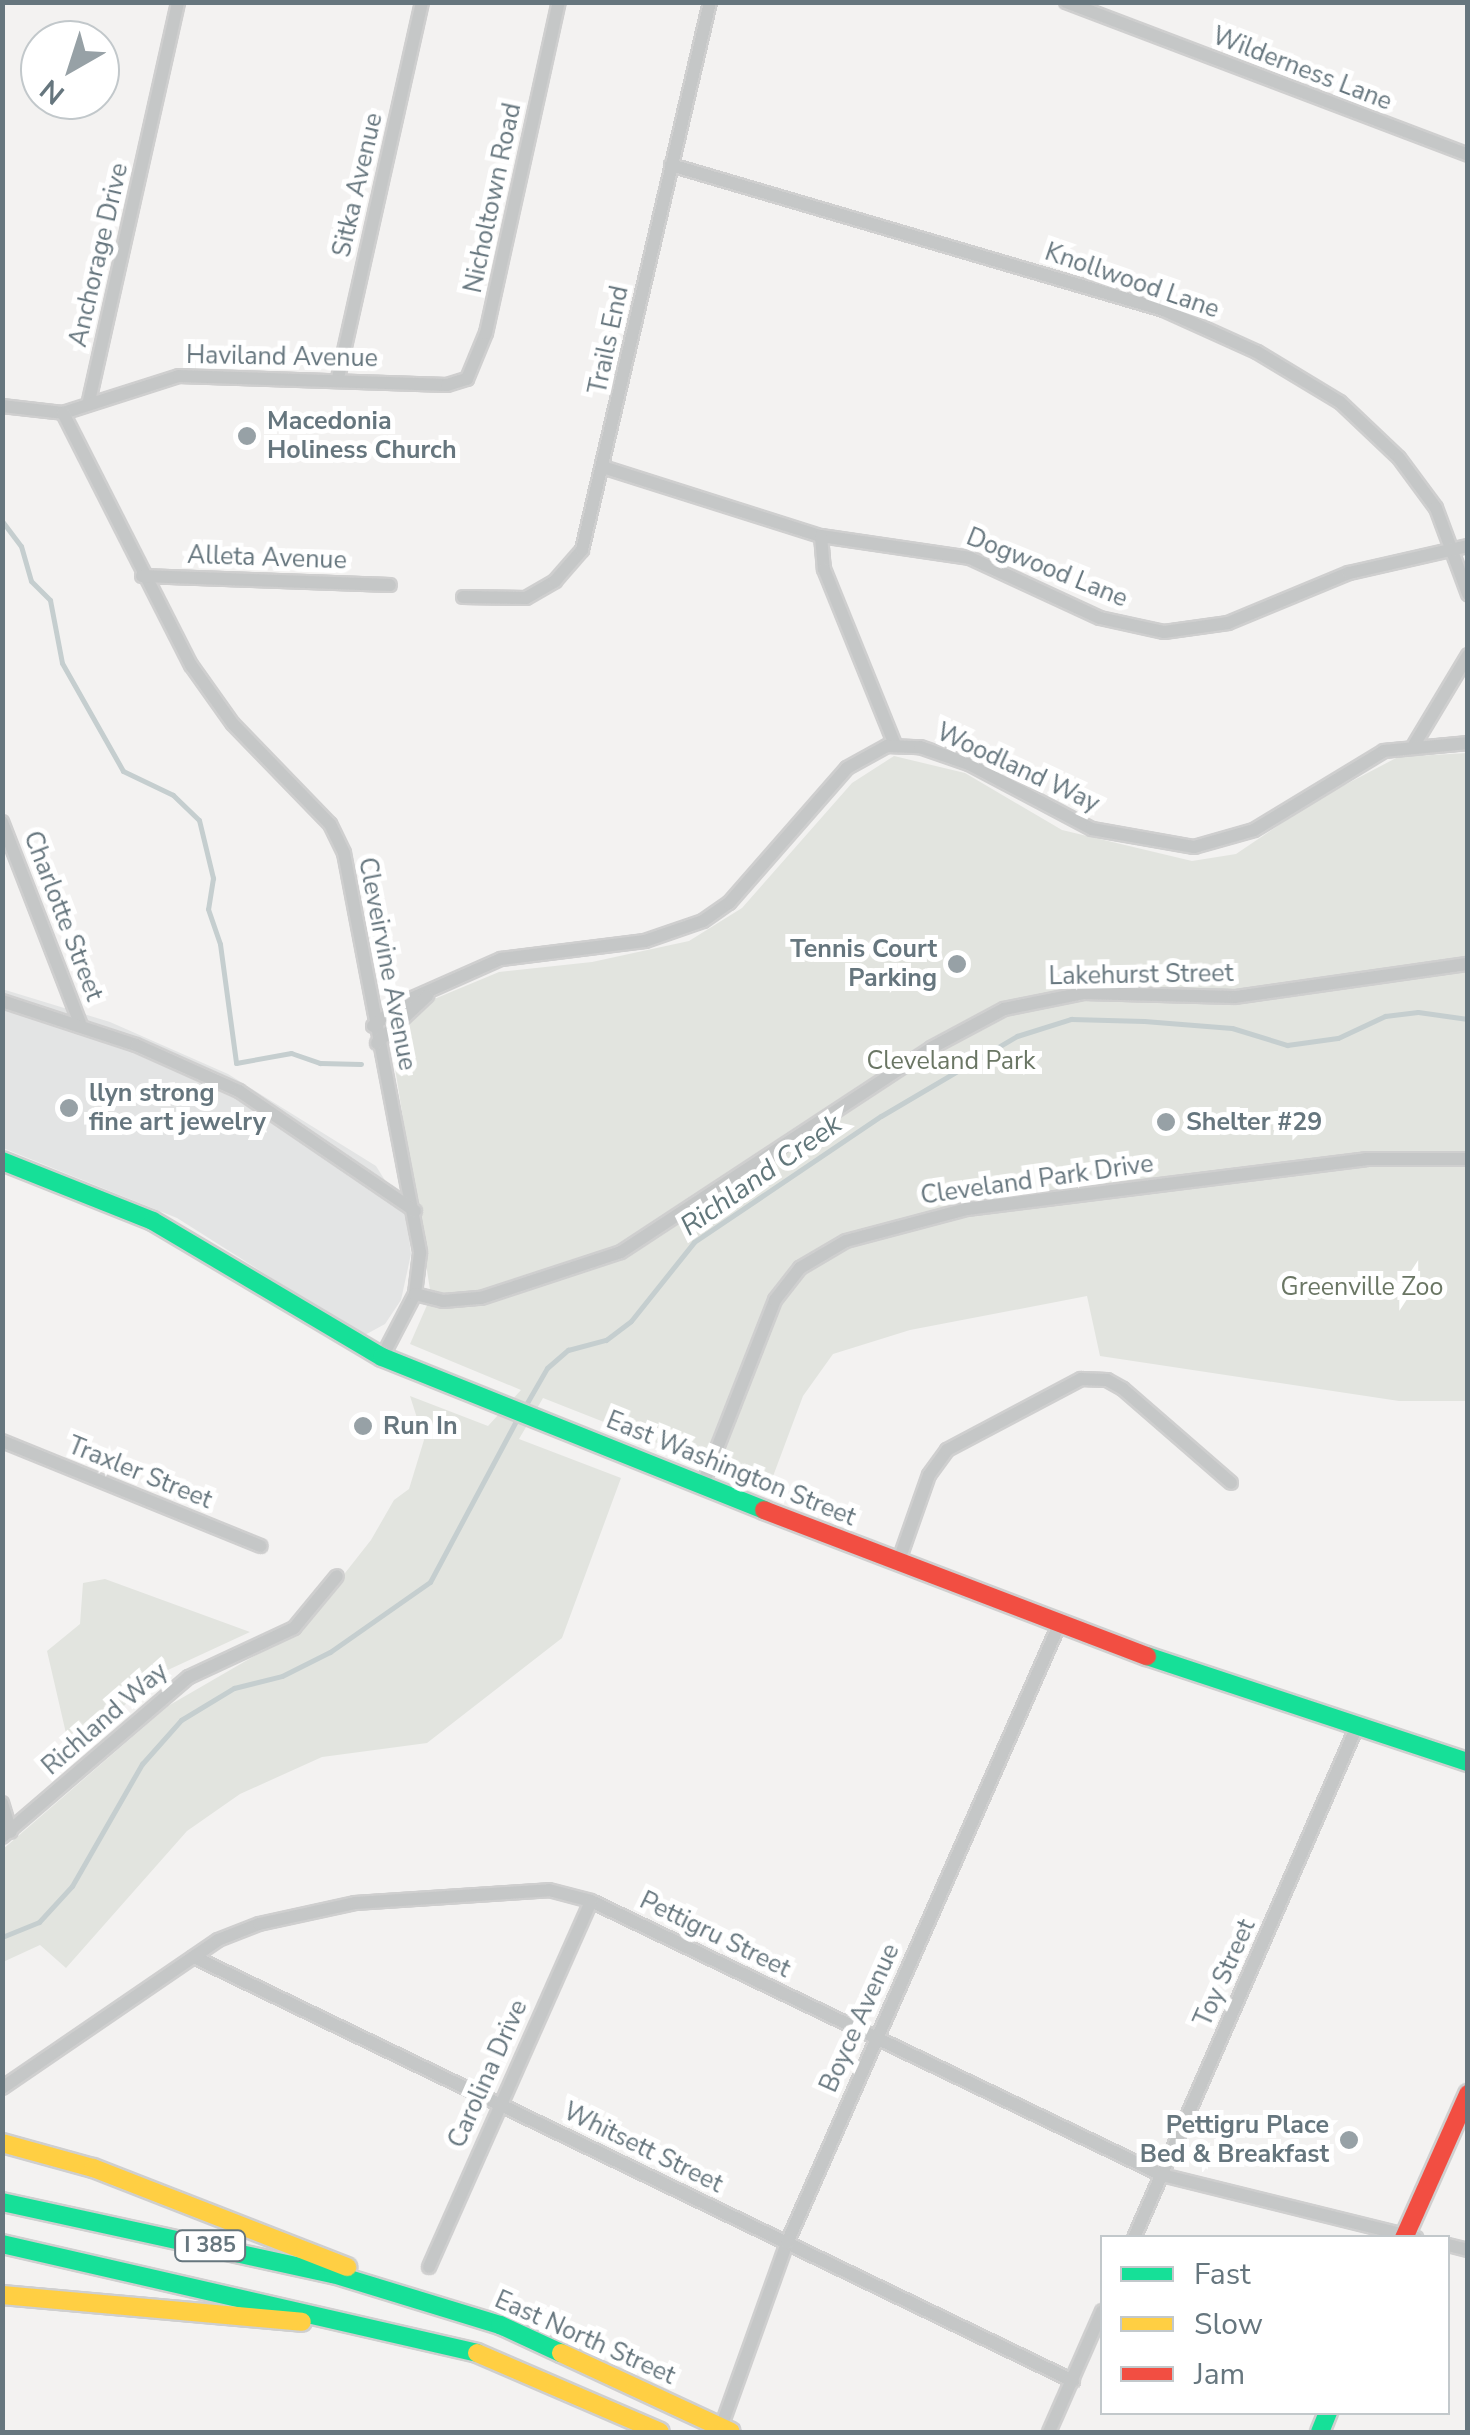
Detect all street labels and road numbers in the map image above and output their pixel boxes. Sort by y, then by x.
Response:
street label: Wilderness Lane [1208,21,1396,117]
street label: Nicholtown Road [458,100,528,296]
street label: Sitka Avenue [327,110,389,260]
street label: Anchorage Drive [63,160,135,350]
street label: Knollwood Lane [1041,237,1223,325]
street label: Trails End [583,283,635,397]
street label: Haviland Avenue [186,340,378,374]
street label: Dogwood Lane [962,522,1132,614]
street label: Alleta Avenue [187,540,347,576]
street label: Woodland Way [932,717,1104,819]
street label: Charlotte Street [17,827,109,1005]
street label: Cleveirvine Avenue [352,855,422,1073]
street label: Lakehurst Street [1048,958,1234,992]
street label: Cleveland Park Drive [919,1149,1155,1211]
street label: East Washington Street [602,1405,860,1533]
street label: Traxler Street [64,1431,216,1515]
street label: Richland Way [36,1656,174,1782]
street label: Pettigru Street [635,1886,795,1984]
street label: Toy Street [1188,1915,1262,2031]
street label: Boyce Avenue [814,1939,906,2097]
street label: Carolina Drive [442,1995,534,2153]
street label: Whitsett Street [559,2097,727,2199]
road number: I 385 [172,2229,248,2263]
street label: East North Street [490,2285,680,2391]

